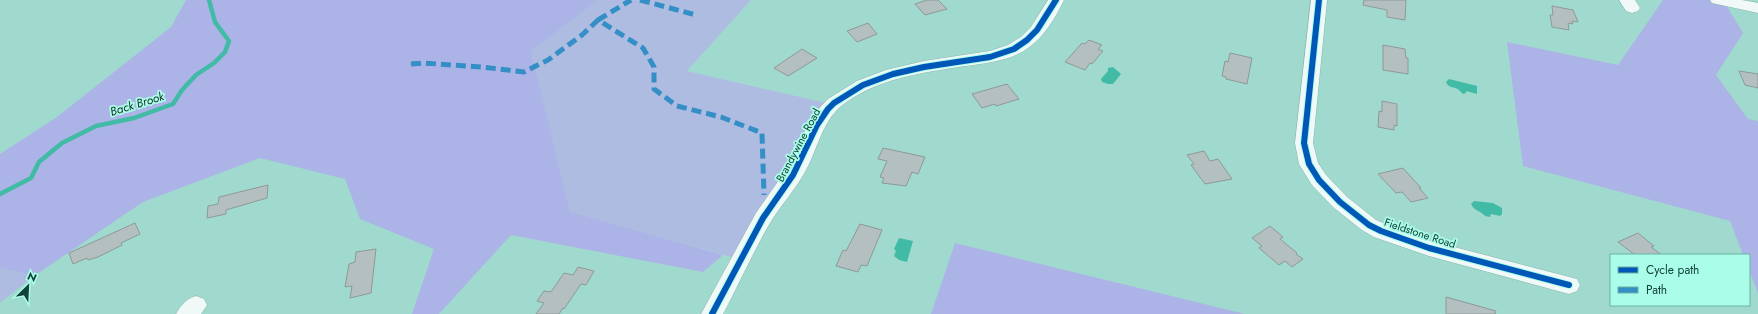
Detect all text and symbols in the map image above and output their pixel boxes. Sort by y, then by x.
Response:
water label: Back Brook [108,87,167,121]
street label: Brandywine Road [772,105,824,185]
street label: Fieldstone Road [1382,214,1458,252]
legend [1610,254,1750,306]
text: Cycle path [1646,261,1699,279]
north arrow [8,266,48,306]
text: N [25,268,39,286]
text: Path [1646,281,1667,299]

